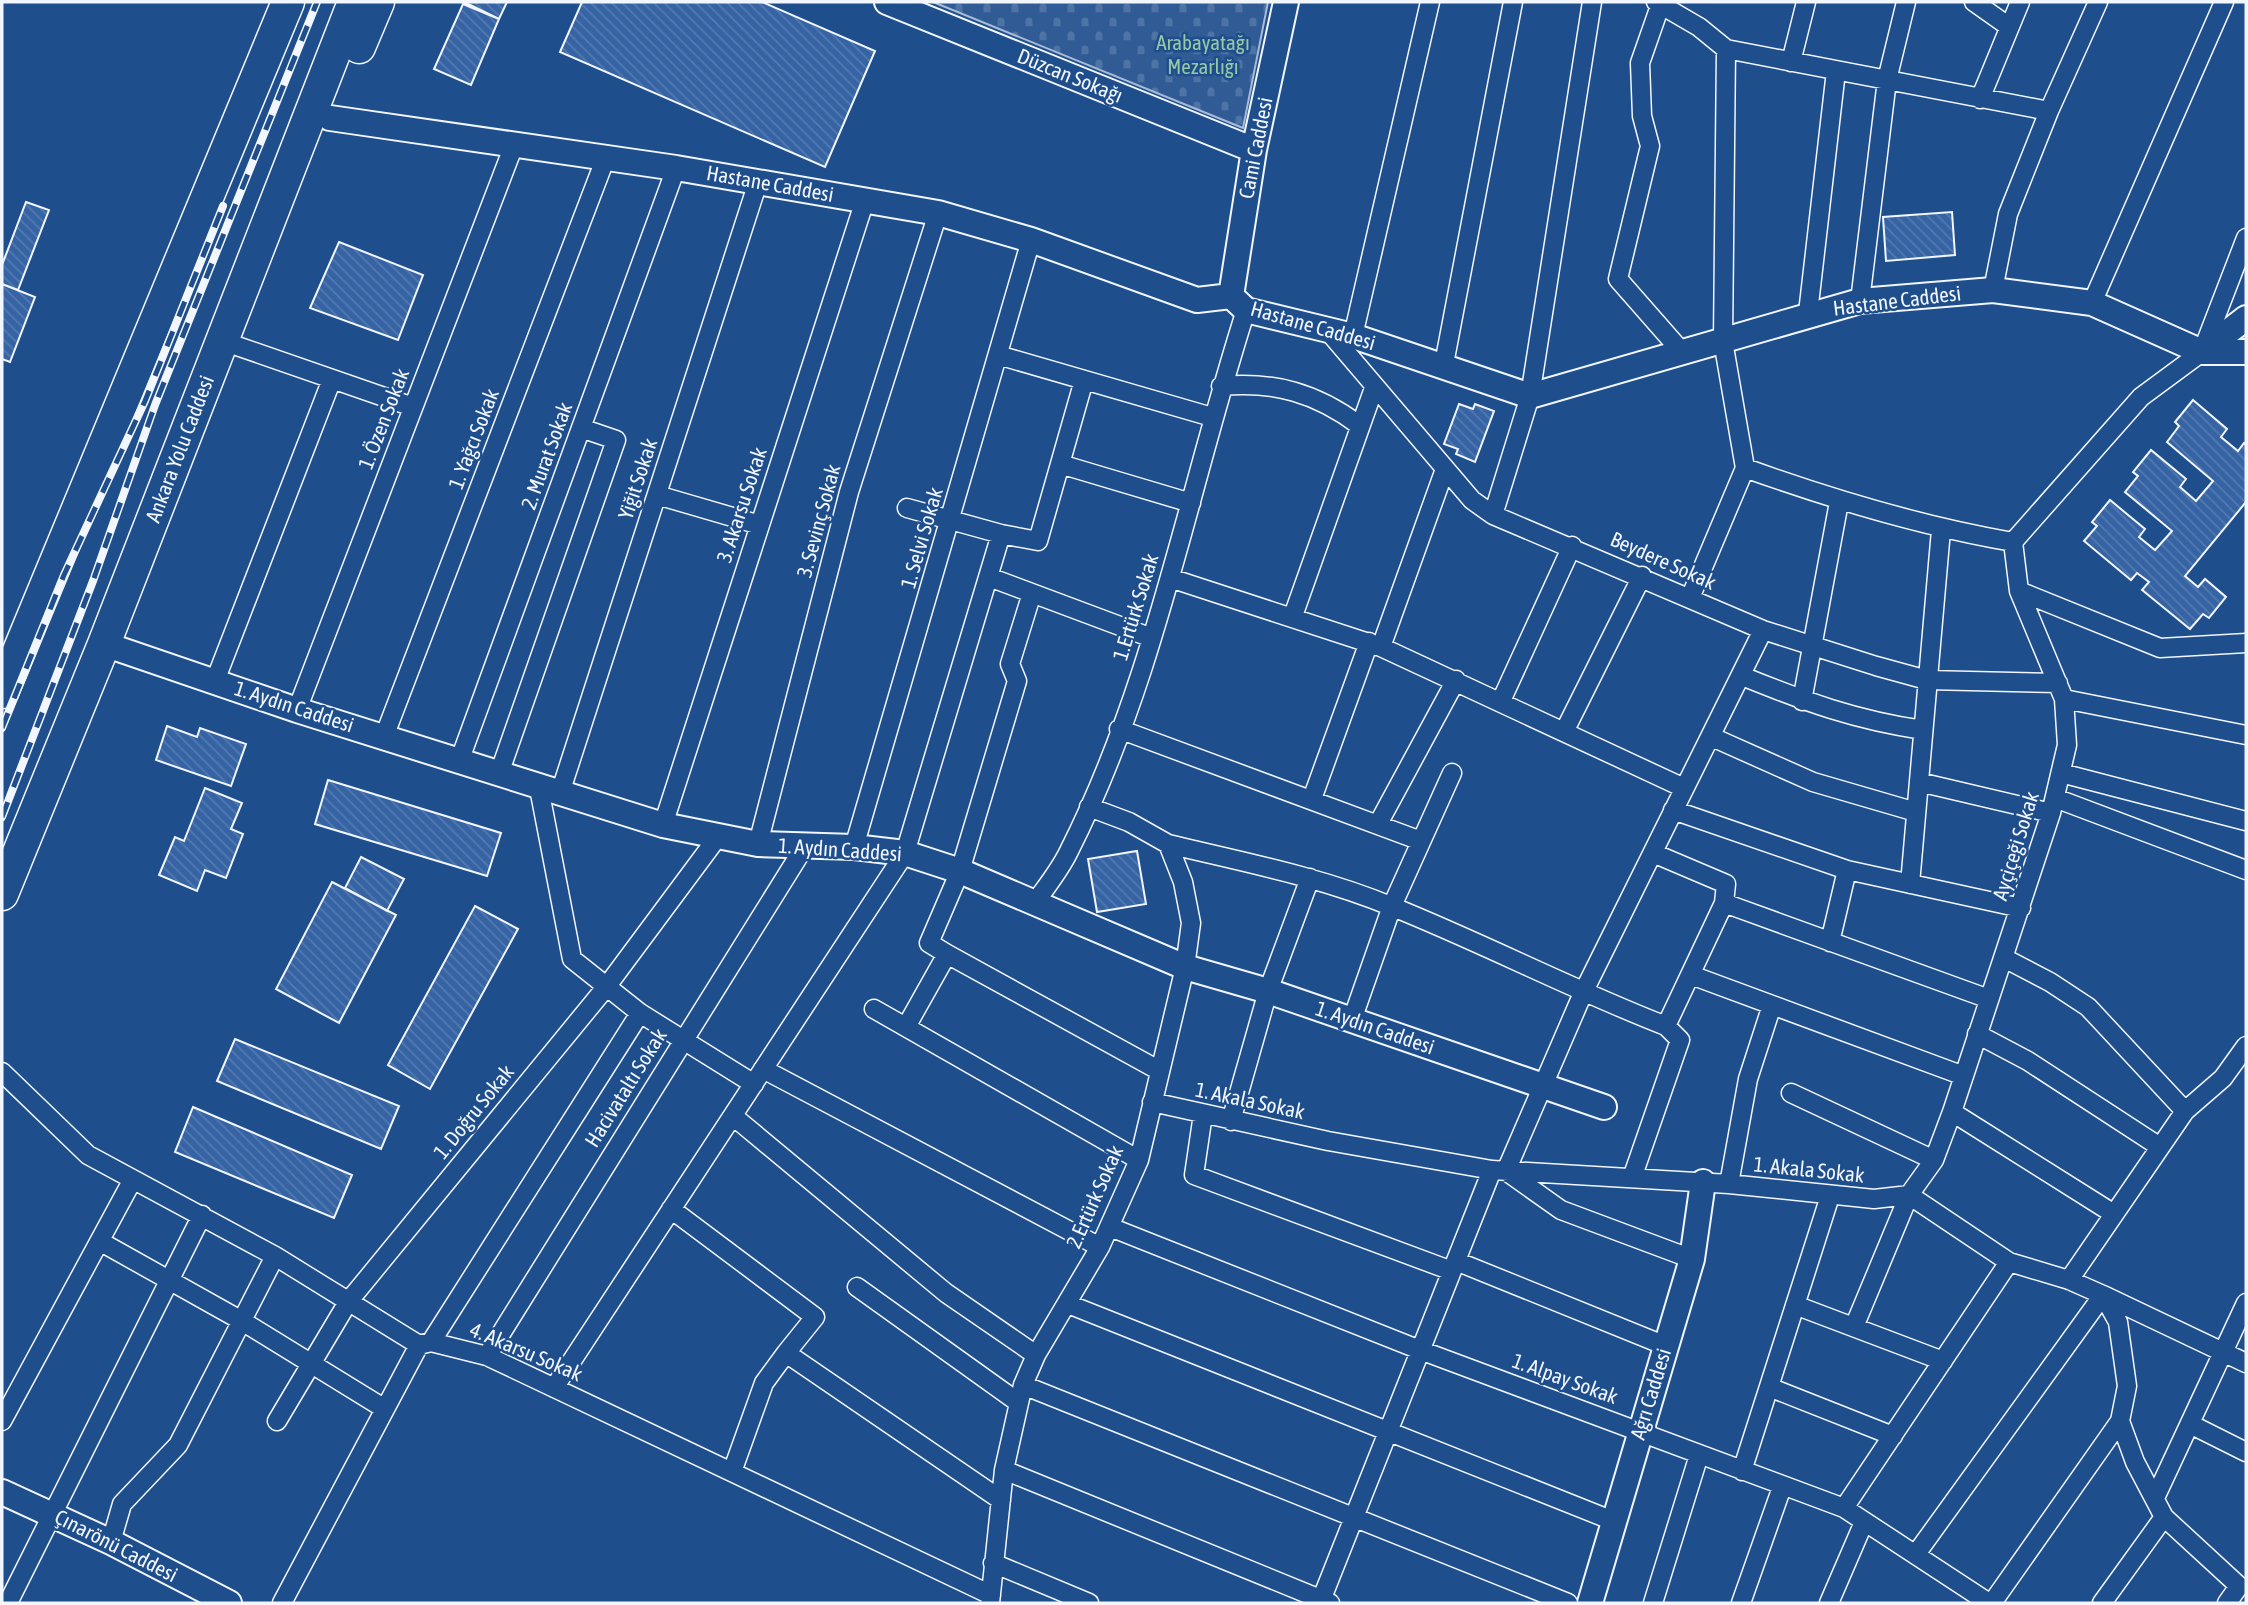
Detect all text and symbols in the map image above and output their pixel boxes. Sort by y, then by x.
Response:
park label: Arabayatağı Mezarlığı [1156,30,1250,78]
street label: Düzcan Sokağı [1014,43,1127,107]
street label: Cami Caddesi [1233,95,1277,201]
street label: Hastane Caddesi [705,160,836,206]
street label: Hastane Caddesi [1832,280,1962,320]
street label: Hastane Caddesi [1248,296,1378,354]
street label: 1. Özen Sokak [353,365,413,472]
street label: Ankara Yolu Caddesi [140,372,218,525]
street label: 1. Yağcı Sokak [443,385,503,492]
street label: 2. Murat Sokak [516,399,577,512]
street label: Yiğit Sokak [613,435,661,522]
street label: 3. Akarsu Sokak [711,444,771,565]
street label: 3. Sevinç Sokak [791,462,845,580]
street label: 1. Selvi Sokak [895,485,947,591]
street label: Beydere Sokak [1607,526,1720,594]
street label: 1.Ertürk Sokak [1107,551,1163,663]
street label: 1. Aydın Caddesi [232,675,357,737]
street label: Ayçiçeği Sokak [1987,788,2043,903]
street label: 1. Aydın Caddesi [777,833,903,865]
street label: 1. Aydın Caddesi [1313,996,1438,1059]
street label: Hacivataltı Sokak [579,1024,671,1151]
street label: 1. Doğru Sokak [428,1060,518,1163]
street label: 1. Akala Sokak [1193,1077,1307,1123]
street label: 2.Ertürk Sokak [1061,1141,1127,1252]
street label: 1. Akala Sokak [1753,1151,1866,1187]
street label: 4. Akarsu Sokak [467,1317,586,1385]
street label: Ağrı Caddesi [1625,1345,1675,1442]
street label: 1. Alpay Sokak [1509,1348,1621,1408]
street label: Çınarönü Caddesi [51,1504,182,1586]

